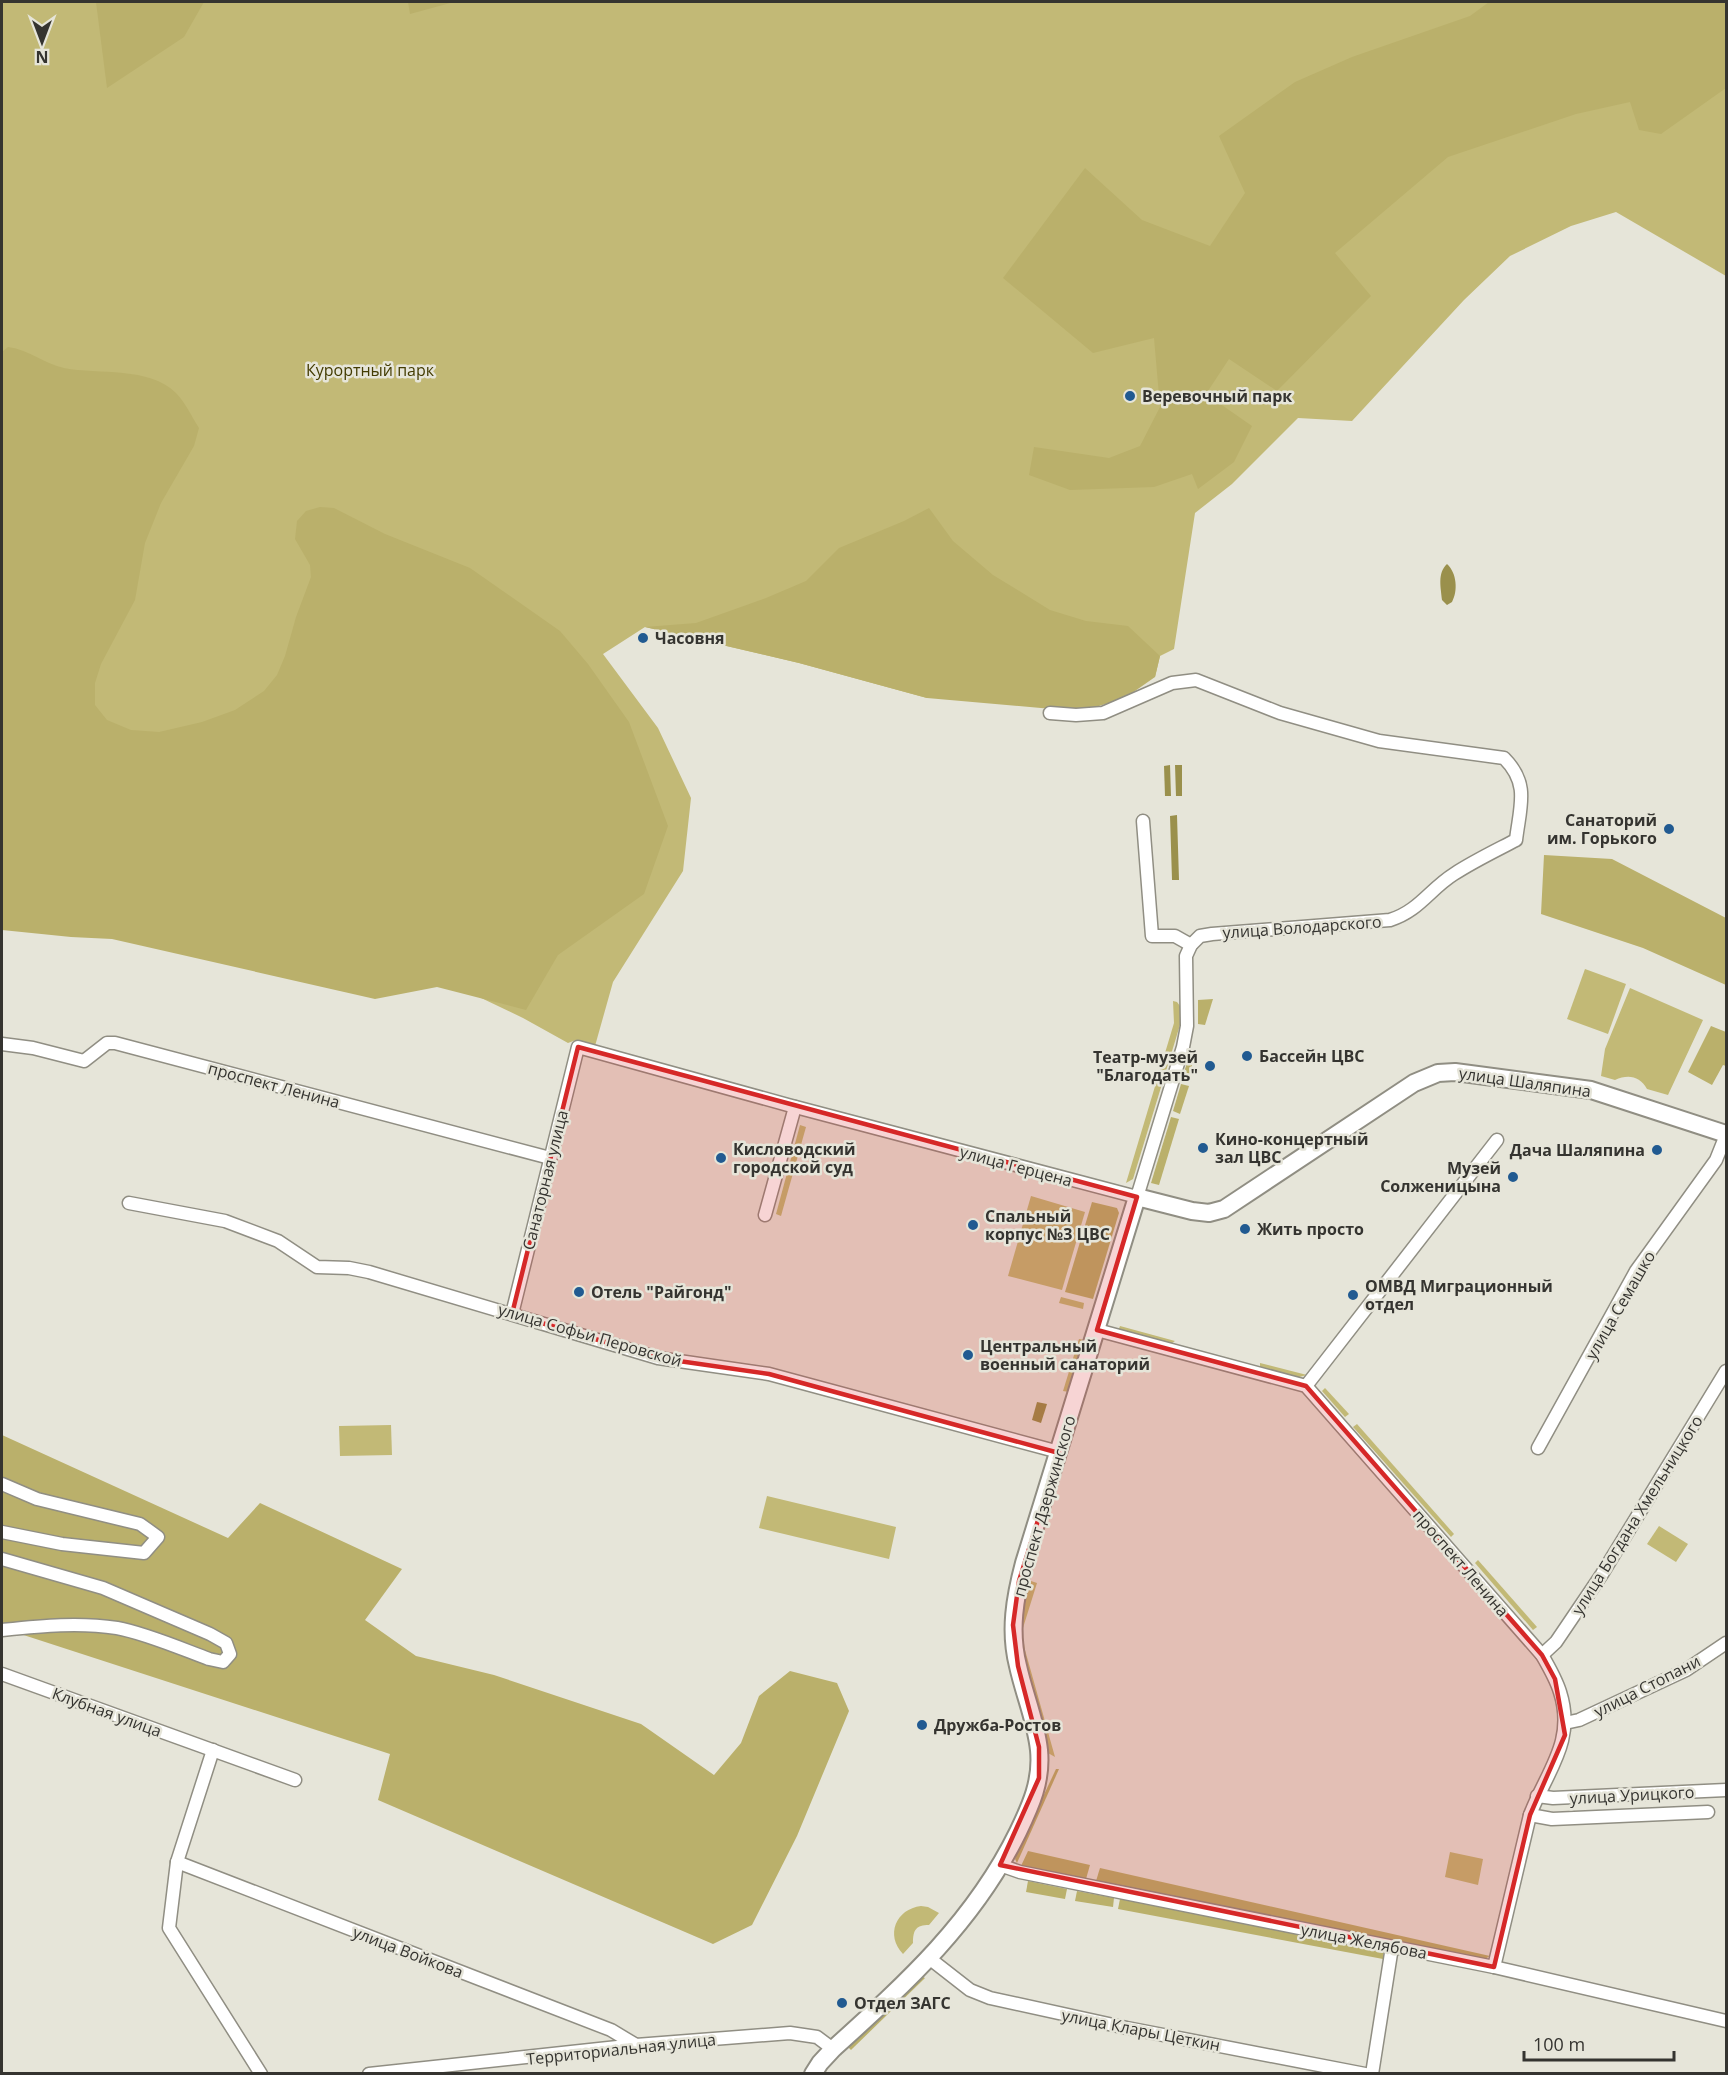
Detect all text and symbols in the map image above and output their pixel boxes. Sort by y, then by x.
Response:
north arrow [12,12,72,72]
text: N [35,46,49,68]
park label: Курортный парк [306,359,435,381]
place label: Веревочный парк [1142,385,1292,407]
marker: Веревочный парк [1123,389,1137,403]
place label: Часовня [655,627,725,649]
marker: Часовня [636,631,650,645]
place label: Санаторий им. Горького [1547,809,1657,849]
marker: Санаторий им. Горького [1662,822,1676,836]
street label: улица Володарского [1222,910,1382,944]
place label: Бассейн ЦВС [1259,1045,1365,1067]
place label: Театр-музей "Благодать" [1093,1046,1198,1086]
marker: Бассейн ЦВС [1240,1049,1254,1063]
street label: проспект Ленина [206,1057,342,1113]
marker: Театр-музей "Благодать" [1203,1059,1217,1073]
street label: улица Шаляпина [1458,1062,1592,1102]
street label: Санаторная улица [517,1108,573,1252]
place label: Кино-концертный зал ЦВС [1215,1128,1368,1168]
place label: Кисловодский городской суд [733,1138,856,1178]
place label: Дача Шаляпина [1510,1139,1645,1161]
street label: улица Герцена [957,1140,1075,1192]
marker: Кино-концертный зал ЦВС [1196,1141,1210,1155]
marker: Дача Шаляпина [1650,1143,1664,1157]
marker: Кисловодский городской суд [714,1151,728,1165]
place label: Музей Солженицына [1380,1157,1501,1197]
marker: Музей Солженицына [1506,1170,1520,1184]
place label: Спальный корпус №3 ЦВС [985,1205,1110,1245]
marker: Спальный корпус №3 ЦВС [966,1218,980,1232]
place label: Жить просто [1257,1218,1364,1240]
marker: Жить просто [1238,1222,1252,1236]
street label: улица Семашко [1580,1247,1660,1363]
place label: ОМВД Миграционный отдел [1365,1275,1553,1315]
place label: Отель "Райгонд" [591,1281,731,1303]
marker: Отель "Райгонд" [572,1285,586,1299]
marker: ОМВД Миграционный отдел [1346,1288,1360,1302]
street label: улица Софьи Перовской [496,1298,684,1372]
place label: Центральный военный санаторий [980,1335,1150,1375]
marker: Центральный военный санаторий [961,1348,975,1362]
street label: улица Богдана Хмельницкого [1566,1411,1708,1619]
street label: проспект Дзержинского [1008,1413,1080,1599]
street label: проспект Ленина [1408,1505,1514,1621]
street label: улица Стопани [1590,1650,1704,1722]
street label: Клубная улица [49,1682,165,1742]
place label: Дружба-Ростов [934,1714,1061,1736]
marker: Дружба-Ростов [915,1718,929,1732]
street label: улица Урицкого [1569,1781,1695,1809]
street label: улица Желябова [1299,1918,1429,1964]
street label: улица Войкова [350,1921,466,1983]
place label: Отдел ЗАГС [854,1992,951,2014]
marker: Отдел ЗАГС [835,1996,849,2010]
street label: улица Клары Цеткин [1060,2004,1222,2056]
scale bar [1524,2024,1674,2062]
street label: Территориальная улица [525,2028,717,2070]
text: 100 m [1533,2032,1585,2056]

